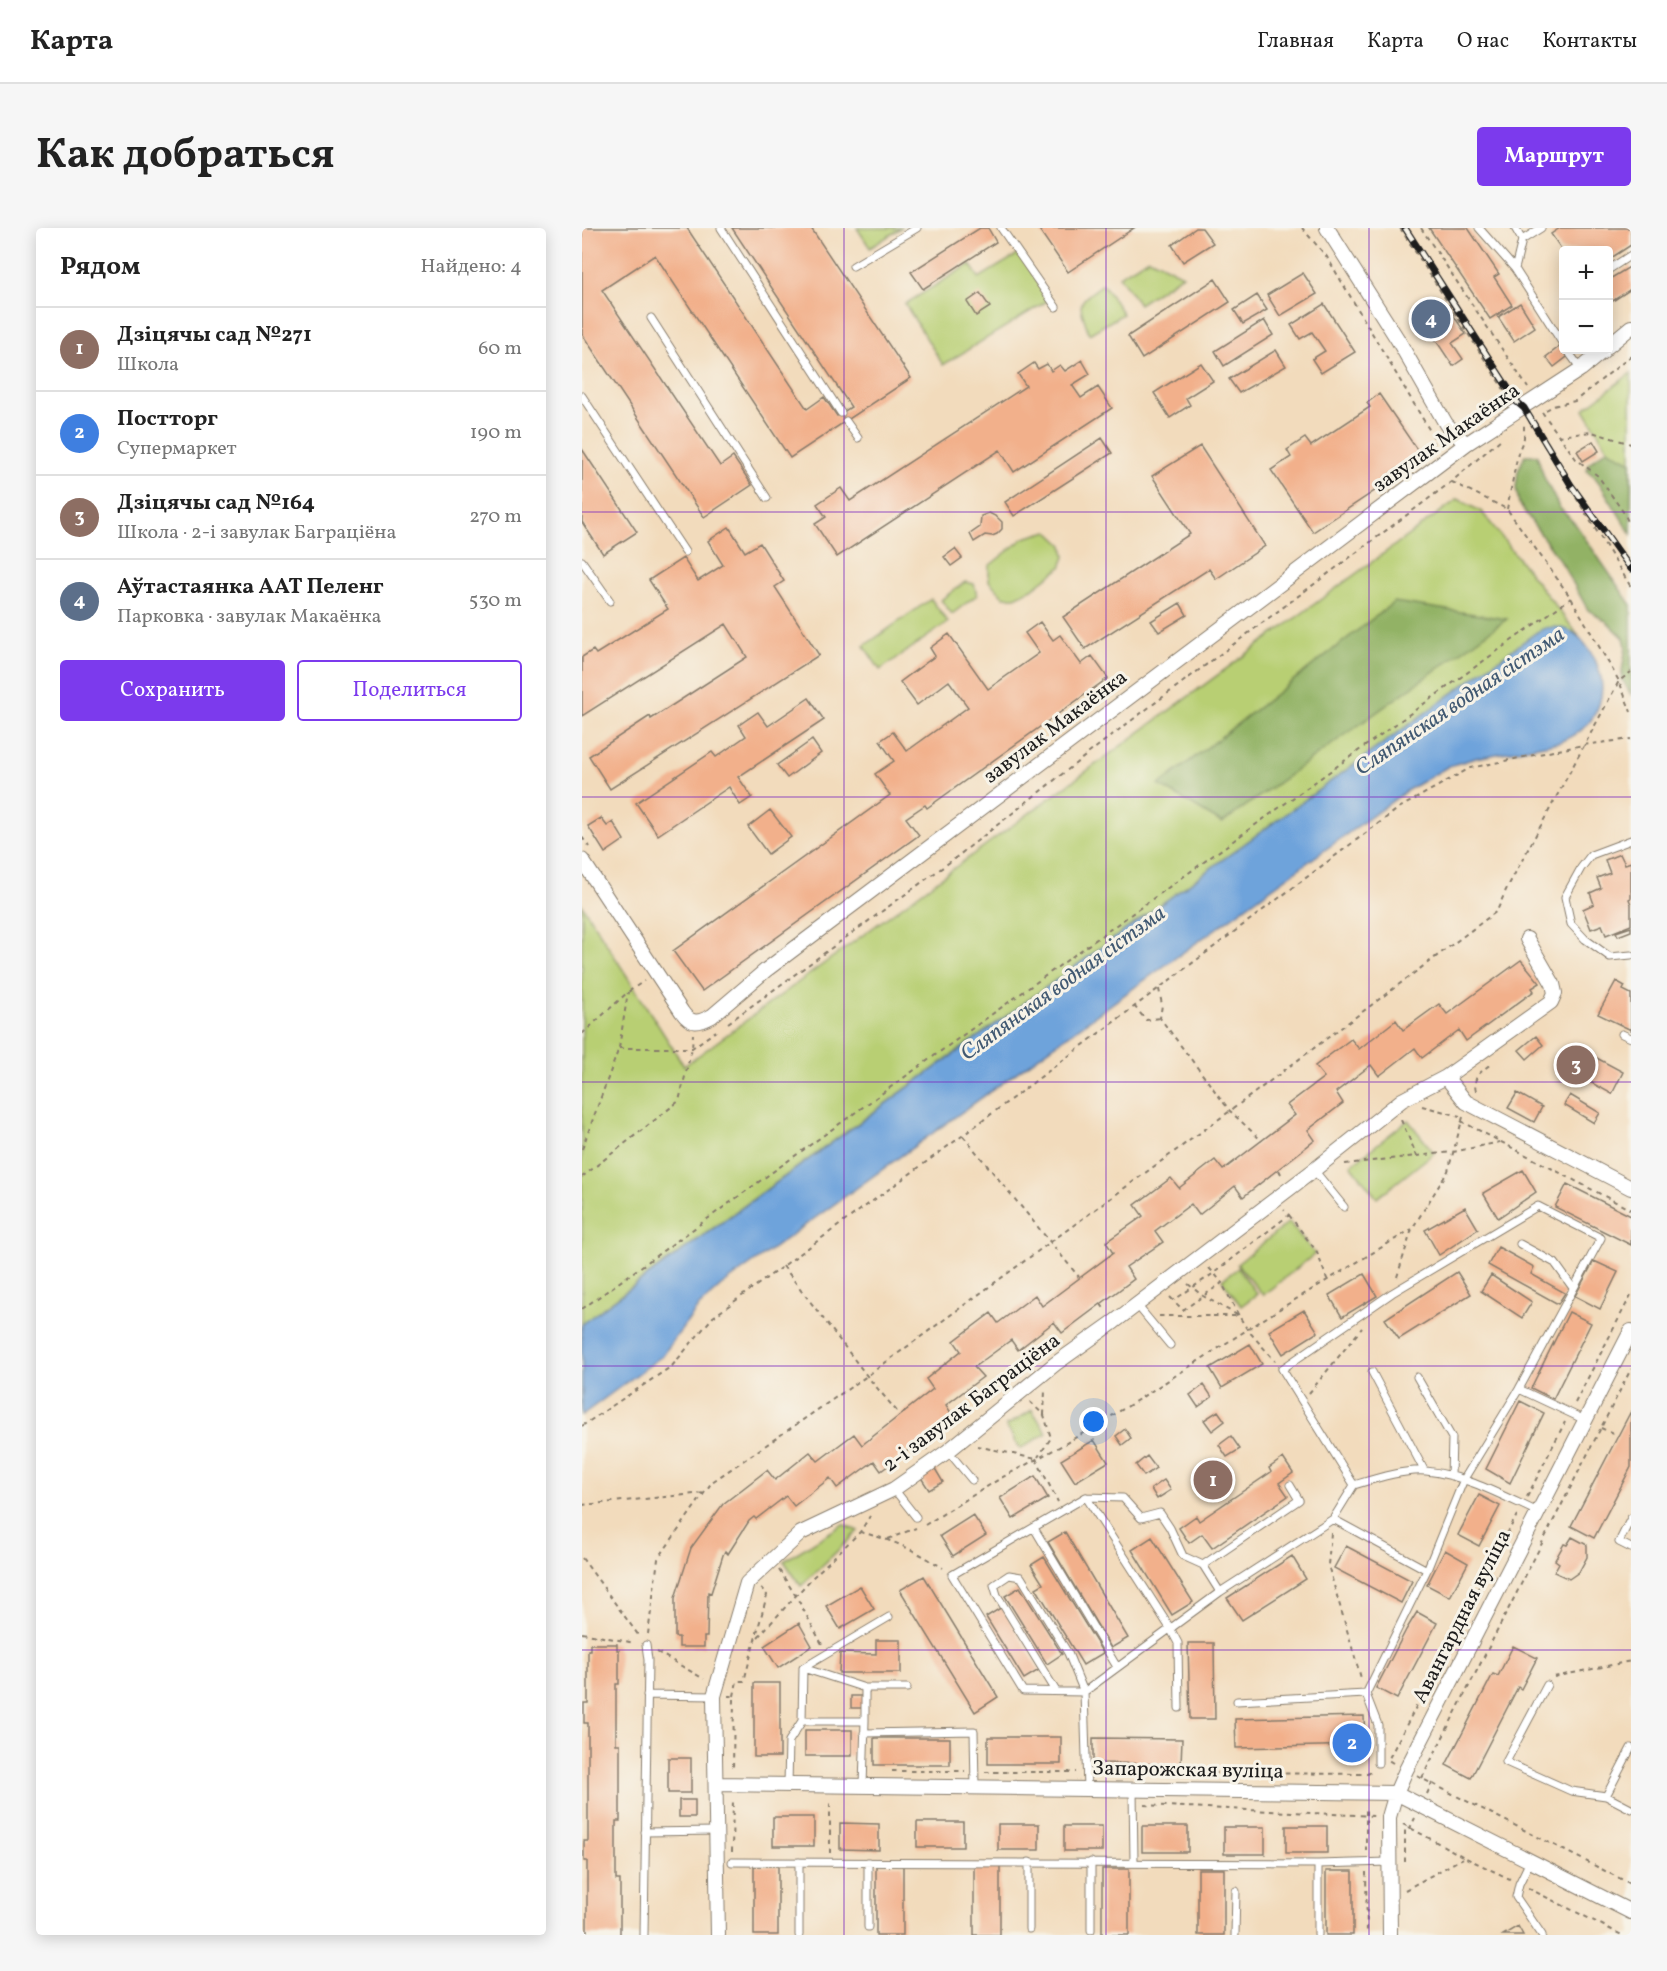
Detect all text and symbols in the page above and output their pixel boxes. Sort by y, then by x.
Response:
text: Карта [30,22,113,61]
text: Главная [1257,27,1334,56]
text: Карта [1367,27,1424,56]
text: О нас [1457,27,1509,56]
text: Контакты [1542,27,1637,56]
text: Как добраться [36,127,335,186]
button: Маршрут [1477,127,1631,186]
map controls [1559,246,1613,354]
button: + [1559,246,1613,300]
text: Рядом [60,249,140,285]
text: Найдено: 4 [421,253,522,281]
pin: 4 [1412,296,1450,341]
button: − [1559,300,1613,354]
text: Дзіцячы сад №271 [117,320,312,351]
text: 1 [75,335,84,363]
text: 60 m [478,335,522,363]
text: Школа [117,351,179,379]
street label: завулак Макаёнка [1367,377,1526,500]
text: Постторг [117,404,218,435]
text: 2 [74,419,85,447]
text: 190 m [470,419,522,447]
text: Супермаркет [117,435,237,463]
text: Дзіцячы сад №164 [117,488,315,519]
text: 3 [74,503,85,531]
text: 270 m [469,503,522,531]
text: Школа · 2-і завулак Баграціёна [117,519,396,547]
text: Аўтастаянка ААТ Пеленг [117,572,384,603]
text: 4 [73,587,86,615]
text: 530 m [469,587,522,615]
text: Парковка · завулак Макаёнка [117,603,382,631]
water label: Сляпянская водная сістэма [1349,620,1572,784]
button: Сохранить [60,660,285,721]
button: Поделиться [297,660,522,721]
street label: завулак Макаёнка [978,663,1134,791]
water label: Сляпянская водная сістэма [954,899,1173,1069]
pin: 3 [1556,1042,1596,1088]
street label: 2-і завулак Баграціёна [877,1327,1067,1480]
your location [1079,1407,1108,1436]
pin: 1 [1194,1458,1232,1502]
street label: Авангардная вуліца [1406,1525,1519,1709]
pin: 2 [1332,1720,1372,1766]
street label: Запарожская вуліца [1092,1754,1284,1787]

